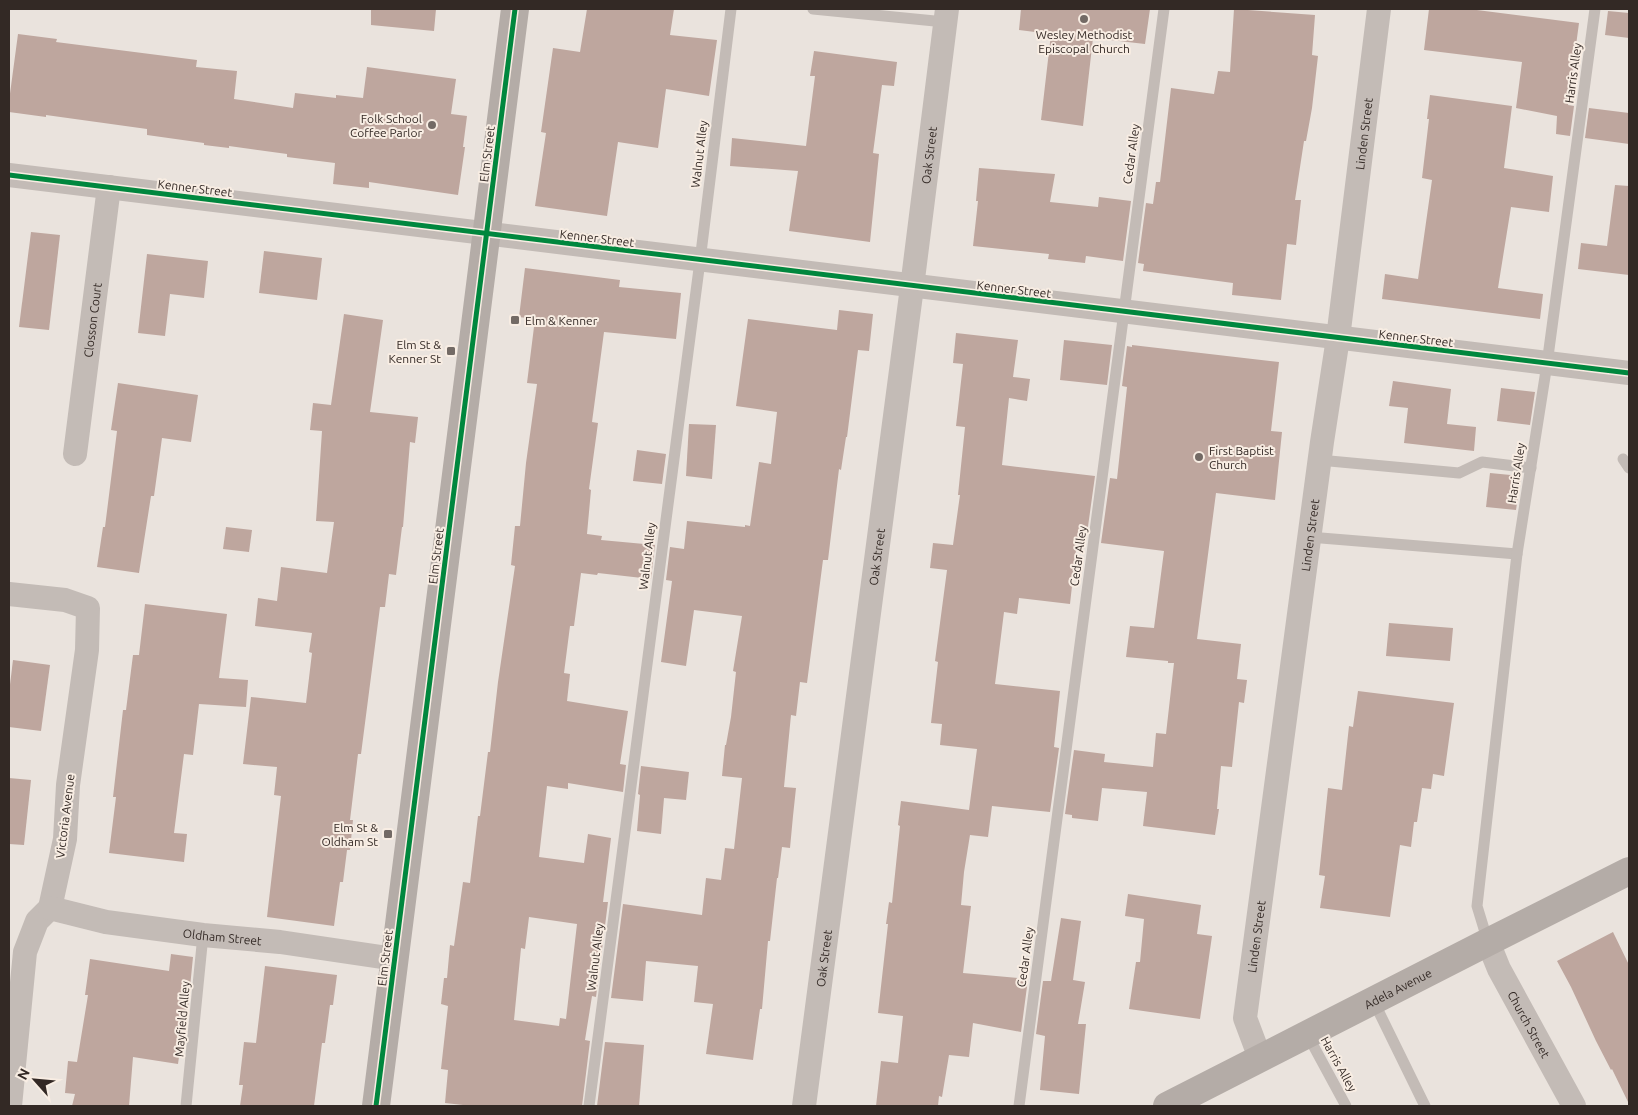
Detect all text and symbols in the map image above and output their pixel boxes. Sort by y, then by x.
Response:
marker: Wesley Methodist Episcopal Church [1078,13,1090,25]
place label: Wesley Methodist Episcopal Church [1036,28,1133,55]
street label: Harris Alley [1562,42,1584,104]
street label: Linden Street [1353,97,1374,171]
place label: Folk School Coffee Parlor [350,112,422,139]
marker: Folk School Coffee Parlor [426,119,438,131]
street label: Walnut Alley [688,119,710,188]
street label: Cedar Alley [1120,123,1142,185]
street label: Elm Street [477,125,497,183]
street label: Oak Street [919,125,939,185]
street label: Kenner Street [157,177,233,199]
street label: Kenner Street [559,227,635,249]
street label: Kenner Street [976,278,1052,300]
street label: Closson Court [81,282,103,358]
marker: Elm & Kenner [509,314,521,326]
place label: Elm & Kenner [525,314,598,327]
street label: Kenner Street [1378,327,1454,349]
place label: Elm St & Kenner St [389,338,441,365]
marker: Elm St & Kenner St [445,345,457,357]
street label: Harris Alley [1505,442,1527,504]
place label: First Baptist Church [1209,444,1274,471]
marker: First Baptist Church [1193,451,1205,463]
street label: Linden Street [1298,498,1321,572]
street label: Walnut Alley [636,521,658,590]
street label: Cedar Alley [1067,525,1089,587]
street label: Elm Street [426,527,446,585]
street label: Oak Street [866,527,887,586]
street label: Victoria Avenue [53,773,77,859]
place label: Elm St & Oldham St [321,821,378,848]
marker: Elm St & Oldham St [382,828,394,840]
street label: Linden Street [1245,899,1267,973]
street label: Walnut Alley [584,922,606,991]
street label: Oldham Street [182,926,263,947]
street label: Cedar Alley [1014,926,1036,988]
street label: Oak Street [813,928,834,988]
street label: Elm Street [375,929,395,987]
street label: Adela Avenue [1362,966,1434,1011]
street label: Mayfield Alley [172,980,192,1057]
street label: Church Street [1506,988,1553,1060]
street label: Harris Alley [1319,1034,1360,1094]
north arrow [10,1055,60,1105]
text: N [14,1066,33,1082]

